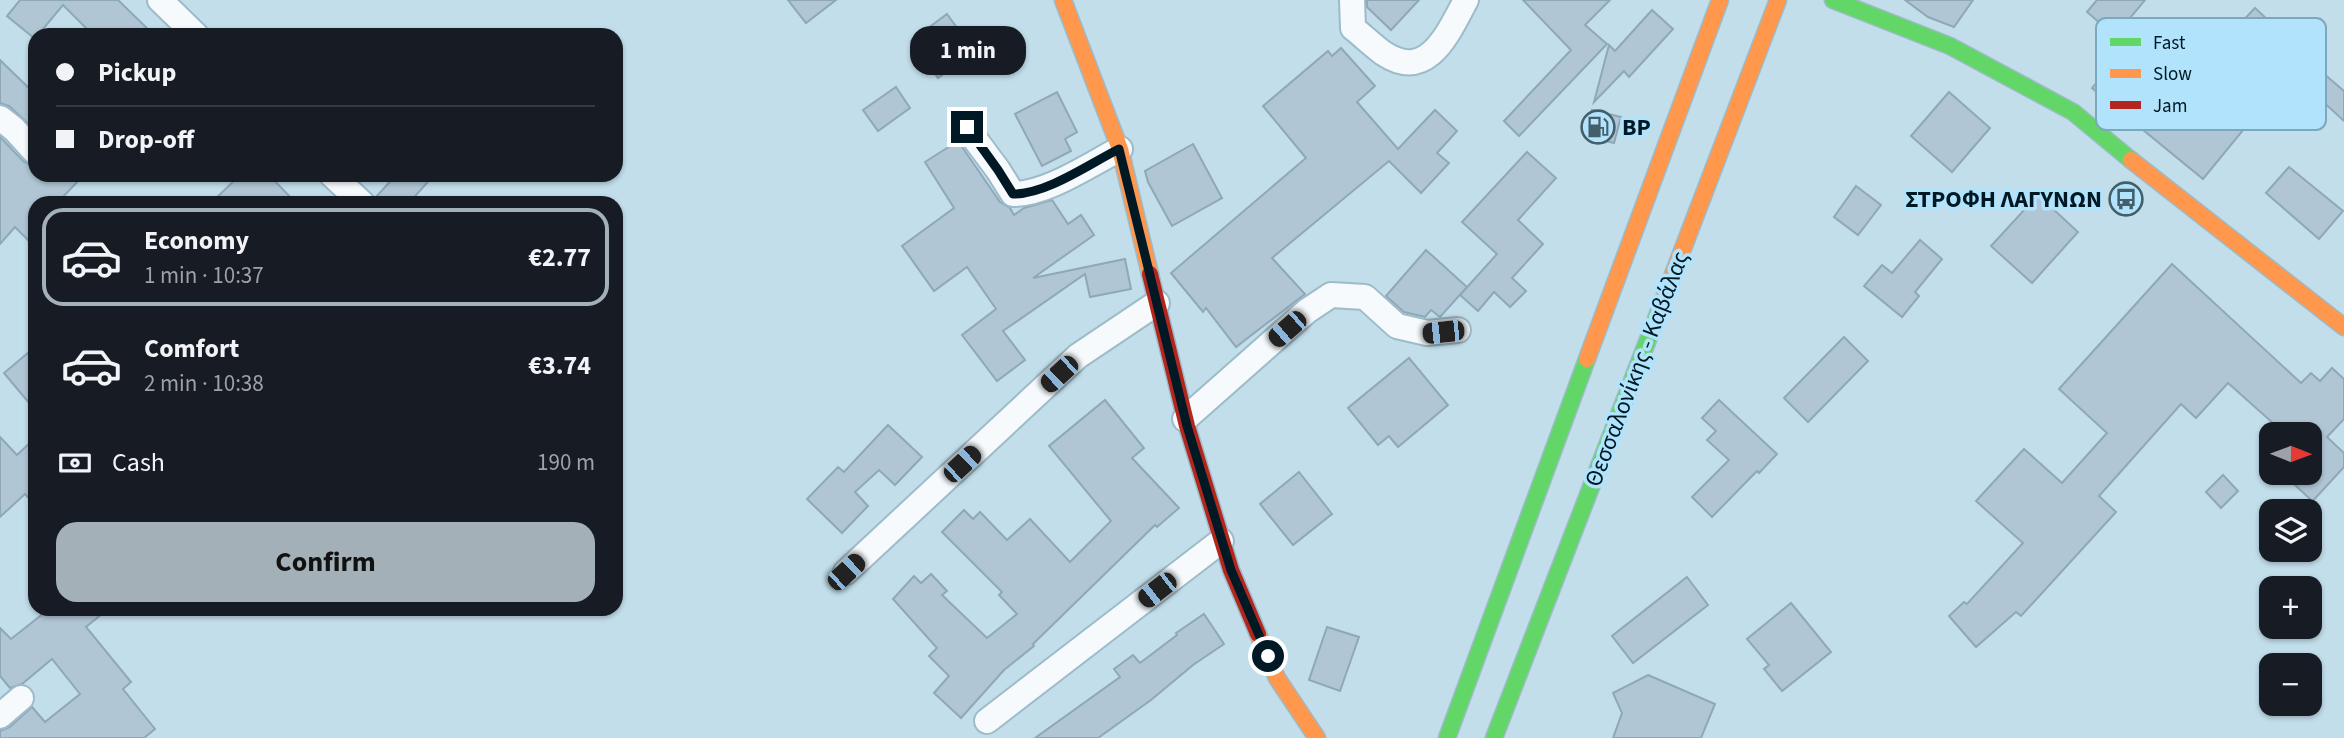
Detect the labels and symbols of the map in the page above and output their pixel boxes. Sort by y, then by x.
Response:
legend [2096,18,2326,130]
callout: 1 min [909,25,1025,74]
text: Fast [2153,30,2186,57]
text: Slow [2153,61,2192,88]
text: Jam [2153,93,2187,120]
fuel station icon: BP [1579,108,1617,146]
place label: BP [1622,110,1651,145]
route end [951,111,983,143]
bus stop icon: ΣΤΡΟΦΗ ΛΑΓΥΝΩΝ [2107,180,2145,218]
place label: ΣΤΡΟΦΗ ΛΑΓΥΝΩΝ [1905,182,2102,217]
street label: Θεσσαλονίκης - Καβάλας [1576,246,1698,492]
car [1265,307,1310,351]
car [1422,319,1465,345]
car [1037,352,1082,396]
north arrow [2259,422,2322,485]
car [940,442,985,486]
car [824,550,869,594]
car [1134,569,1181,611]
route start [1252,640,1284,672]

